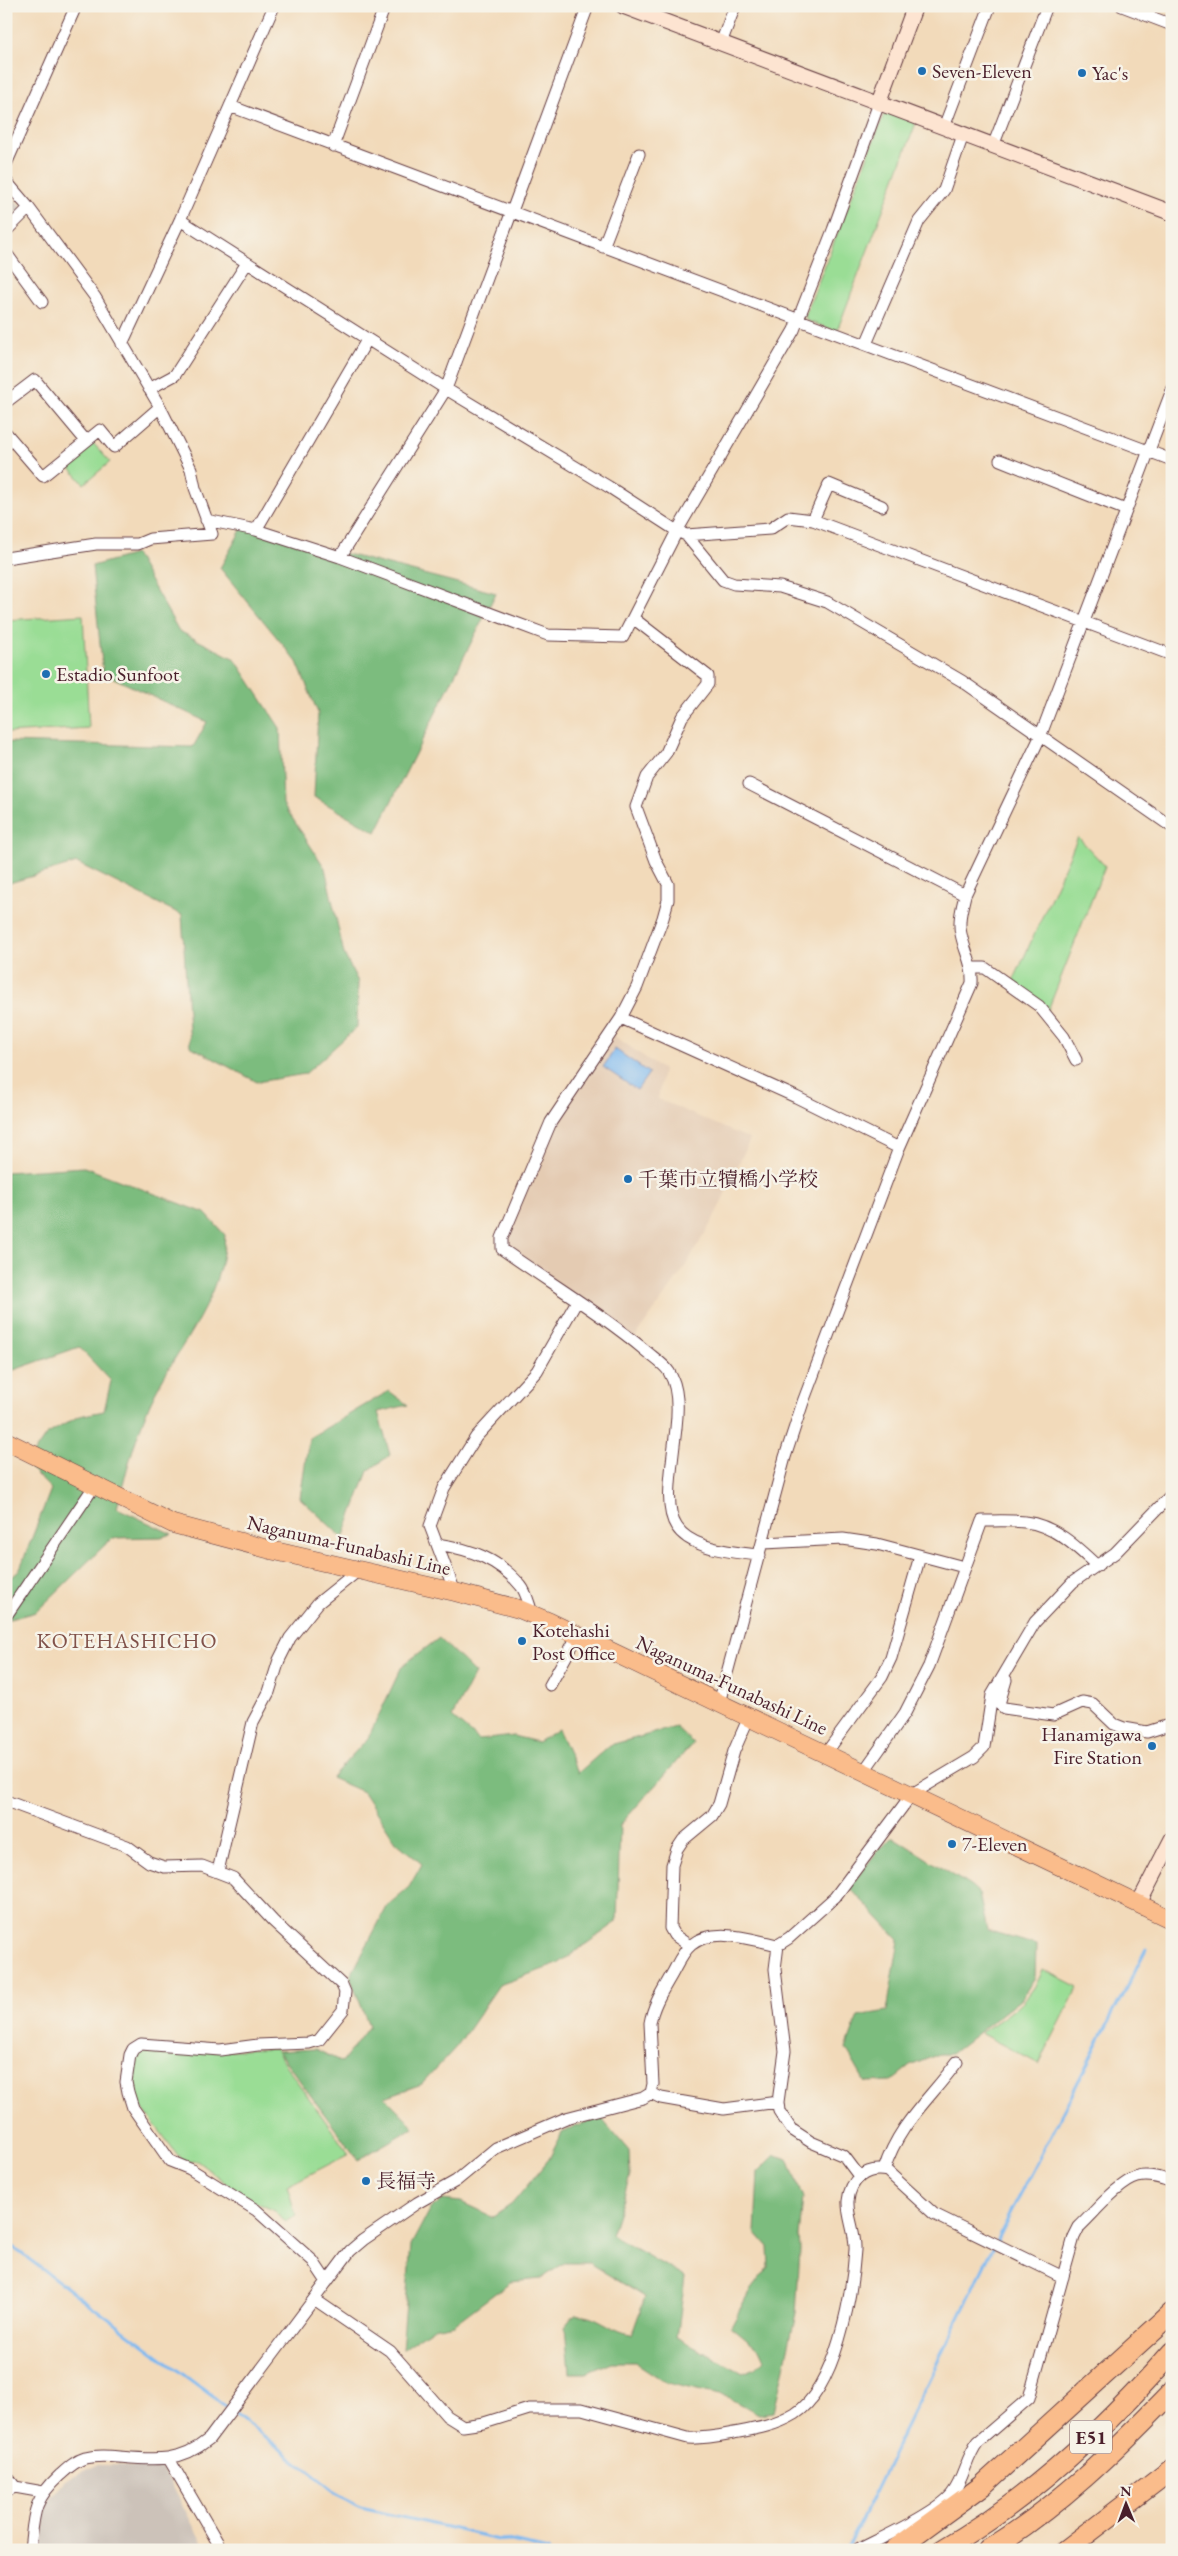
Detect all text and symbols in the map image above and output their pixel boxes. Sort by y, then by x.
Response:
place label: Seven-Eleven [932,58,1032,84]
place label: Yac's [1092,60,1128,86]
marker: Seven-Eleven [916,65,928,77]
marker: Yac's [1076,67,1088,79]
place label: Estadio Sunfoot [56,661,180,687]
marker: Estadio Sunfoot [40,668,52,680]
place label: 千葉市立犢橋小学校 [638,1166,818,1192]
marker: 千葉市立犢橋小学校 [622,1173,634,1185]
street label: Naganuma-Funabashi Line [245,1509,454,1581]
place label: Kotehashi Post Office [532,1617,615,1666]
district label: KOTEHASHICHO [36,1627,218,1654]
street label: Naganuma-Funabashi Line [632,1629,832,1741]
marker: Kotehashi Post Office [516,1635,528,1647]
place label: Hanamigawa Fire Station [1041,1721,1142,1770]
marker: Hanamigawa Fire Station [1146,1740,1158,1752]
place label: 7-Eleven [962,1831,1028,1857]
marker: 7-Eleven [946,1838,958,1850]
place label: 長福寺 [376,2168,436,2194]
marker: 長福寺 [360,2175,372,2187]
road number: E51 [1070,2420,1112,2454]
north arrow [1100,2478,1150,2528]
text: N [1120,2482,1132,2500]

